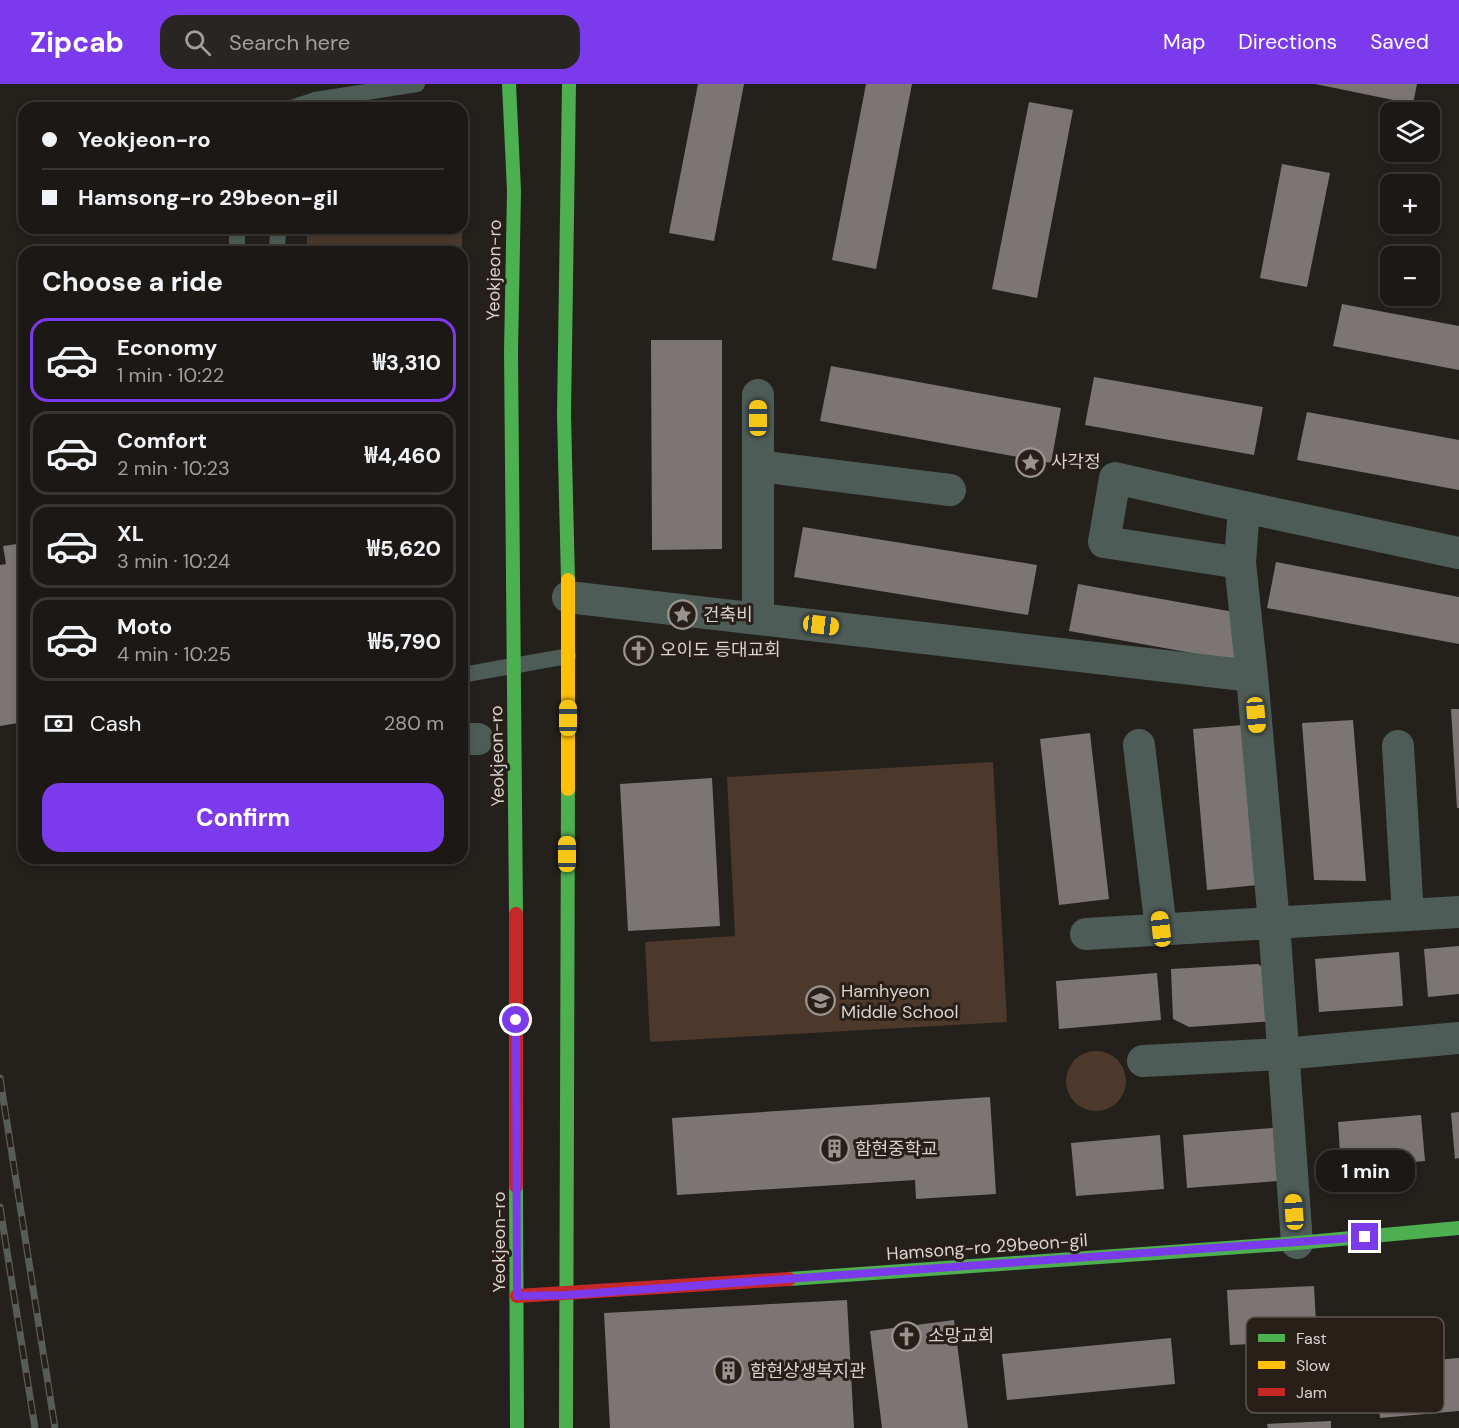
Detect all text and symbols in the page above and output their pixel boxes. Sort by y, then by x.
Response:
search box [160,15,580,69]
text: Zipcab [30,24,124,61]
icon: search [181,26,214,59]
text: Search here [229,28,350,57]
text: Map [1163,28,1205,56]
text: Directions [1238,28,1337,56]
text: Saved [1370,28,1429,56]
map controls [1380,102,1440,306]
button: layers [1380,102,1440,162]
text: Yeokjeon-ro [78,125,211,154]
button: + [1380,174,1440,234]
text: Hamsong-ro 29beon-gil [78,183,338,212]
street label: Yeokjeon-ro [481,219,507,321]
button: − [1380,246,1440,306]
text: Choose a ride [42,264,223,299]
icon: car [45,333,99,387]
text: Economy [117,333,217,362]
text: ₩3,310 [373,348,441,377]
text: 1 min · 10:22 [117,362,224,388]
car [749,400,767,436]
icon: car [45,426,99,480]
text: Comfort [117,426,207,455]
text: ₩4,460 [365,441,441,470]
place icon: 사각정 [1014,446,1046,478]
place label: 사각정 [1051,450,1101,474]
text: 2 min · 10:23 [117,455,230,481]
icon: car [45,519,99,573]
text: XL [117,519,144,548]
text: ₩5,620 [367,534,441,563]
text: 3 min · 10:24 [117,548,230,574]
place icon: 건축비 [666,599,698,631]
place label: 건축비 [703,603,753,627]
icon: car [45,612,99,666]
text: Moto [117,612,172,641]
car [802,614,840,636]
text: ₩5,790 [368,627,441,656]
church icon: 오이도 등대교회 [623,634,655,666]
place label: 오이도 등대교회 [660,638,781,662]
text: 4 min · 10:25 [117,641,231,667]
car [1245,696,1267,734]
car [559,700,577,736]
street label: Yeokjeon-ro [484,705,510,807]
icon: cash [42,707,75,740]
text: Cash [90,709,141,738]
text: 280 m [384,710,444,736]
button: Confirm [42,783,444,852]
car [558,836,576,872]
car [1150,910,1172,948]
place label: Hamhyeon Middle School [841,979,959,1024]
school or university icon: Hamhyeon Middle School [804,985,836,1017]
route start [502,1006,529,1033]
building icon: 함현중학교 [818,1133,850,1165]
place label: 함현중학교 [855,1137,938,1161]
callout: 1 min [1316,1150,1414,1192]
text: 1 min [1341,1158,1390,1184]
street label: Yeokjeon-ro [487,1191,511,1293]
car [1284,1193,1304,1231]
route end [1351,1223,1378,1250]
street label: Hamsong-ro 29beon-gil [886,1228,1088,1266]
legend [1246,1317,1444,1413]
church icon: 소망교회 [891,1320,923,1352]
place label: 소망교회 [928,1324,994,1348]
text: Fast [1296,1328,1327,1349]
building icon: 함현상생복지관 [713,1355,745,1387]
text: Slow [1296,1355,1330,1376]
place label: 함현상생복지관 [750,1359,866,1383]
text: Jam [1296,1382,1327,1403]

